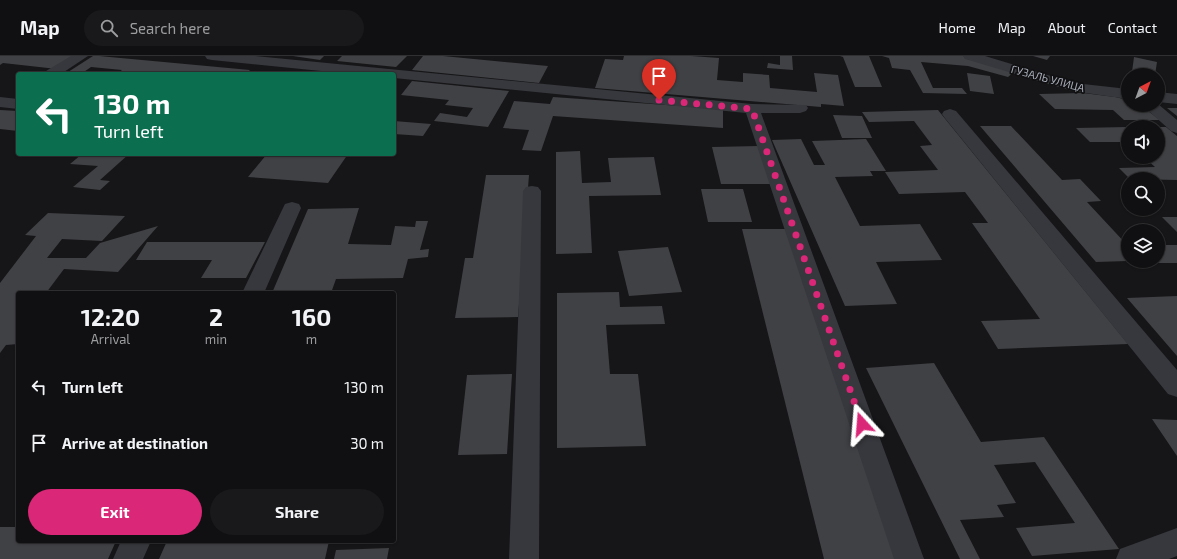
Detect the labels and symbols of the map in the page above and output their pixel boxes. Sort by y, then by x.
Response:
pin [642,59,676,100]
street label: ГУЗАЛЬ УЛИЦА [1010,62,1086,94]
north arrow [1121,68,1165,112]
position arrow [841,403,883,445]

